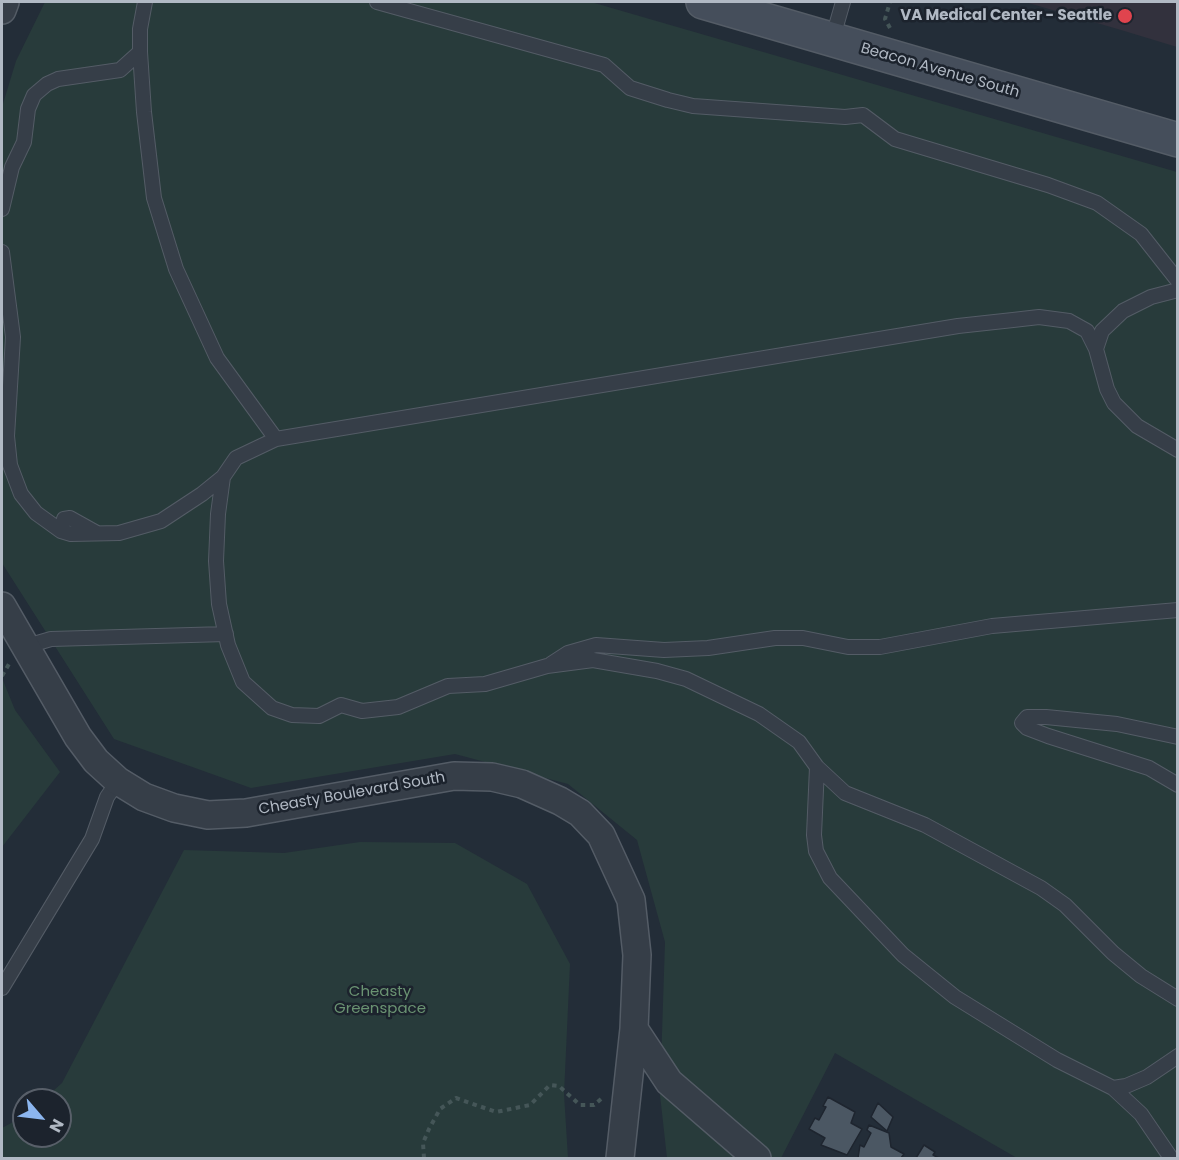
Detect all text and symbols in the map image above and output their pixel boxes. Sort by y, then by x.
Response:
place label: VA Medical Center - Seattle [900,7,1112,25]
marker: VA Medical Center - Seattle [1116,7,1134,25]
street label: Beacon Avenue South [859,40,1021,102]
street label: Cheasty Boulevard South [257,769,447,819]
park label: Cheasty Greenspace [334,983,426,1018]
north arrow [12,1088,72,1148]
text: N [44,1115,70,1136]

